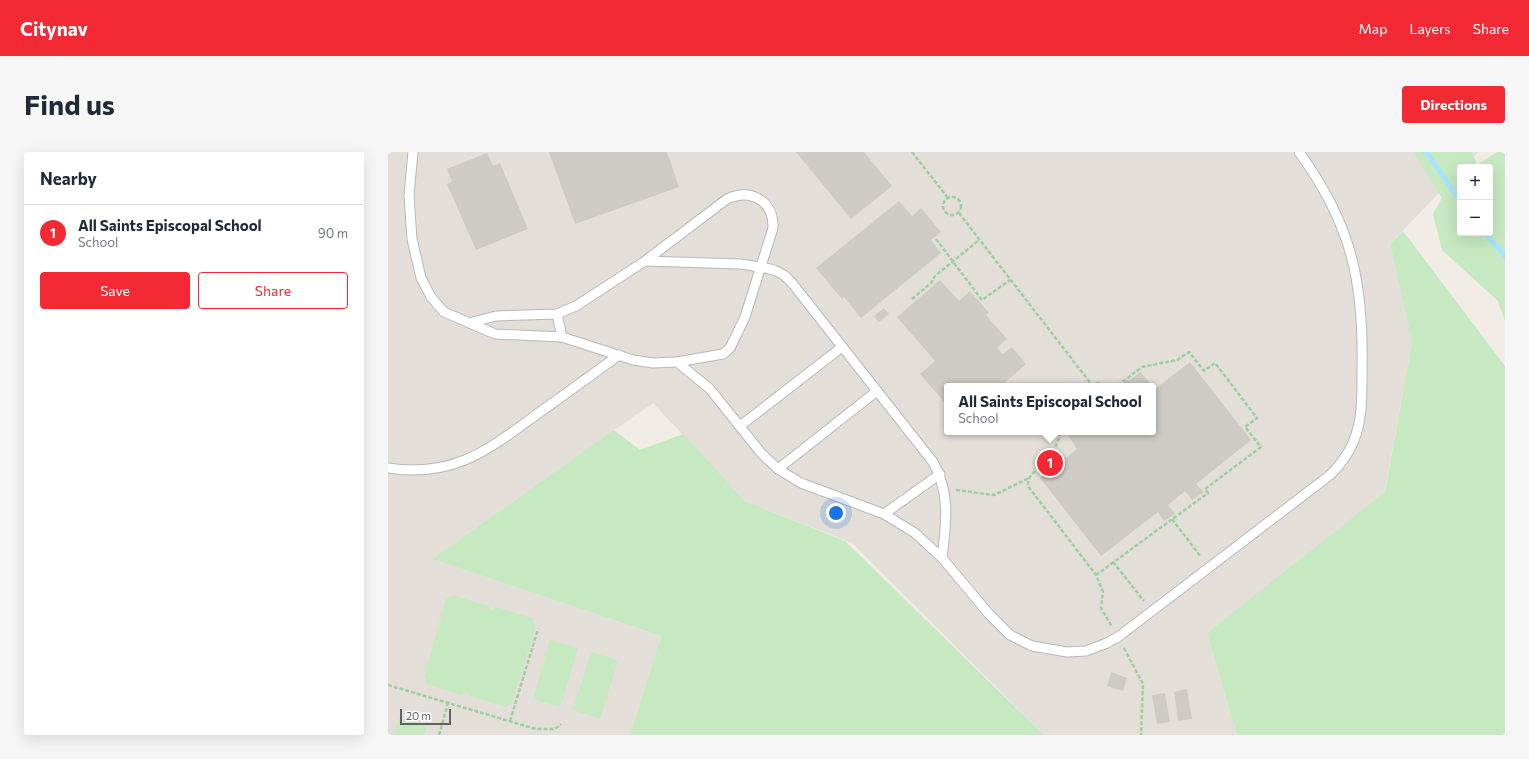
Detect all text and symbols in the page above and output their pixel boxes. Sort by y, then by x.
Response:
text: Citynav [20,17,88,40]
text: Map [1359,20,1387,37]
text: Layers [1409,20,1451,37]
text: Share [1473,20,1509,37]
button: Directions [1402,86,1505,123]
text: Find us [24,87,115,121]
map controls [1457,164,1493,236]
button: + [1457,164,1493,200]
text: Nearby [40,168,97,189]
button: − [1457,200,1493,236]
text: All Saints Episcopal School [78,216,262,234]
text: 1 [50,225,56,241]
text: 90 m [318,225,348,241]
text: School [78,234,118,250]
button: Save [40,272,190,309]
button: Share [198,272,348,309]
popup [944,383,1156,435]
text: All Saints Episcopal School [958,392,1142,410]
text: School [958,410,998,426]
pin: 1 [1037,448,1063,478]
your location [826,503,846,523]
scale bar [400,707,451,726]
text: 20 m [406,709,431,722]

